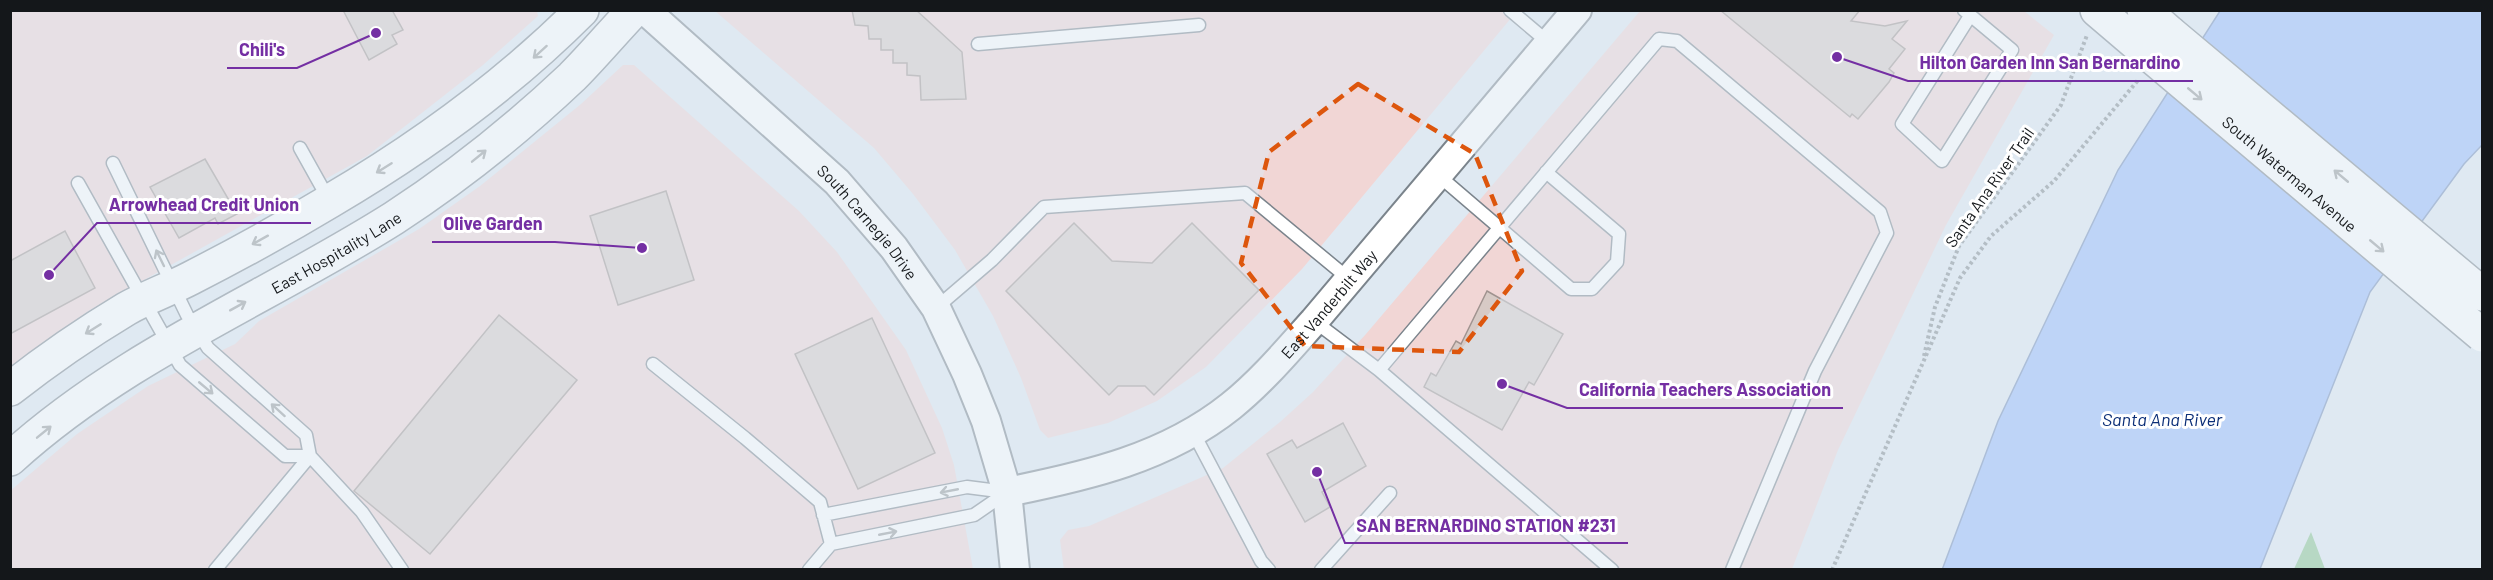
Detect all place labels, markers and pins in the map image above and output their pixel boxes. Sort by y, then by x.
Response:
callout: Chili's [227,32,297,68]
callout: Hilton Garden Inn San Bernardino [1908,45,2193,81]
callout: Arrowhead Credit Union [97,187,311,223]
callout: Olive Garden [432,206,555,242]
callout: California Teachers Association [1567,372,1843,408]
callout: SAN BERNARDINO STATION #231 [1345,507,1628,543]

